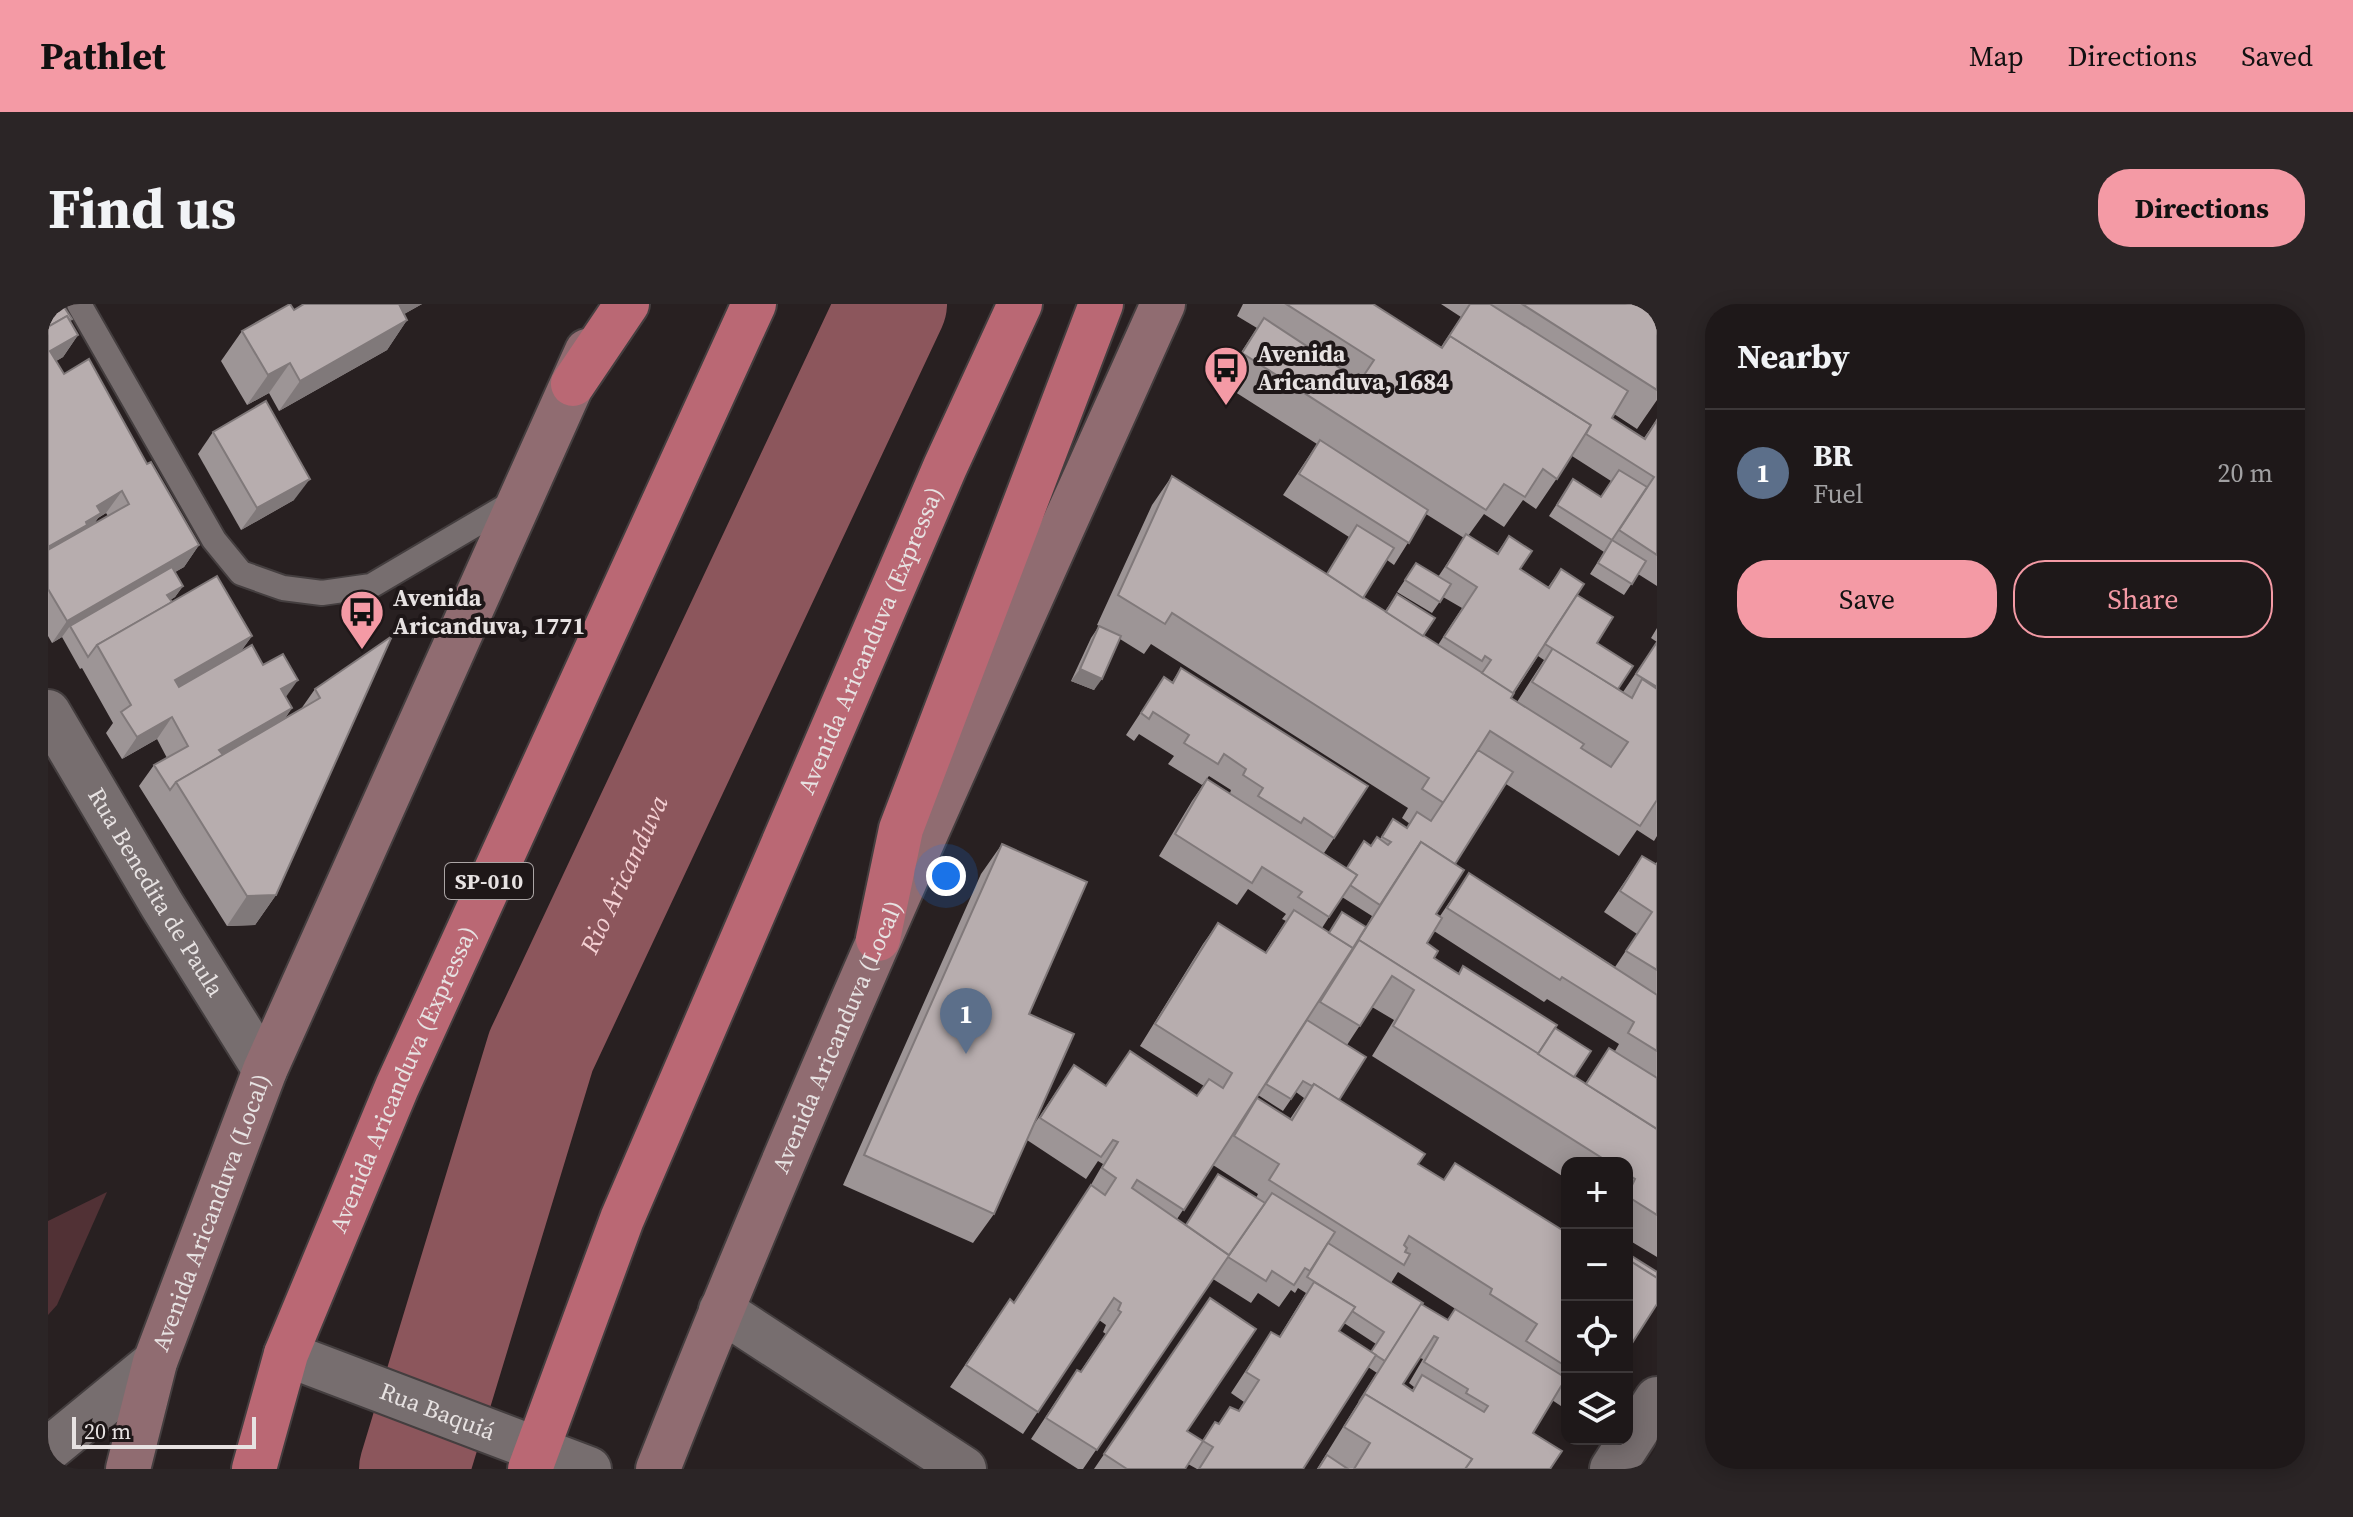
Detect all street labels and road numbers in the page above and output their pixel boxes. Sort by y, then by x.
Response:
street label: Avenida Aricanduva (Expressa) [789,481,951,799]
street label: Rua Benedita de Paula [80,781,233,1003]
road number: SP-010 [445,863,533,899]
street label: Avenida Aricanduva (Local) [764,895,910,1178]
street label: Avenida Aricanduva (Expressa) [321,921,484,1237]
street label: Avenida Aricanduva (Local) [144,1069,278,1356]
street label: Rua Baquiá [375,1374,501,1448]

